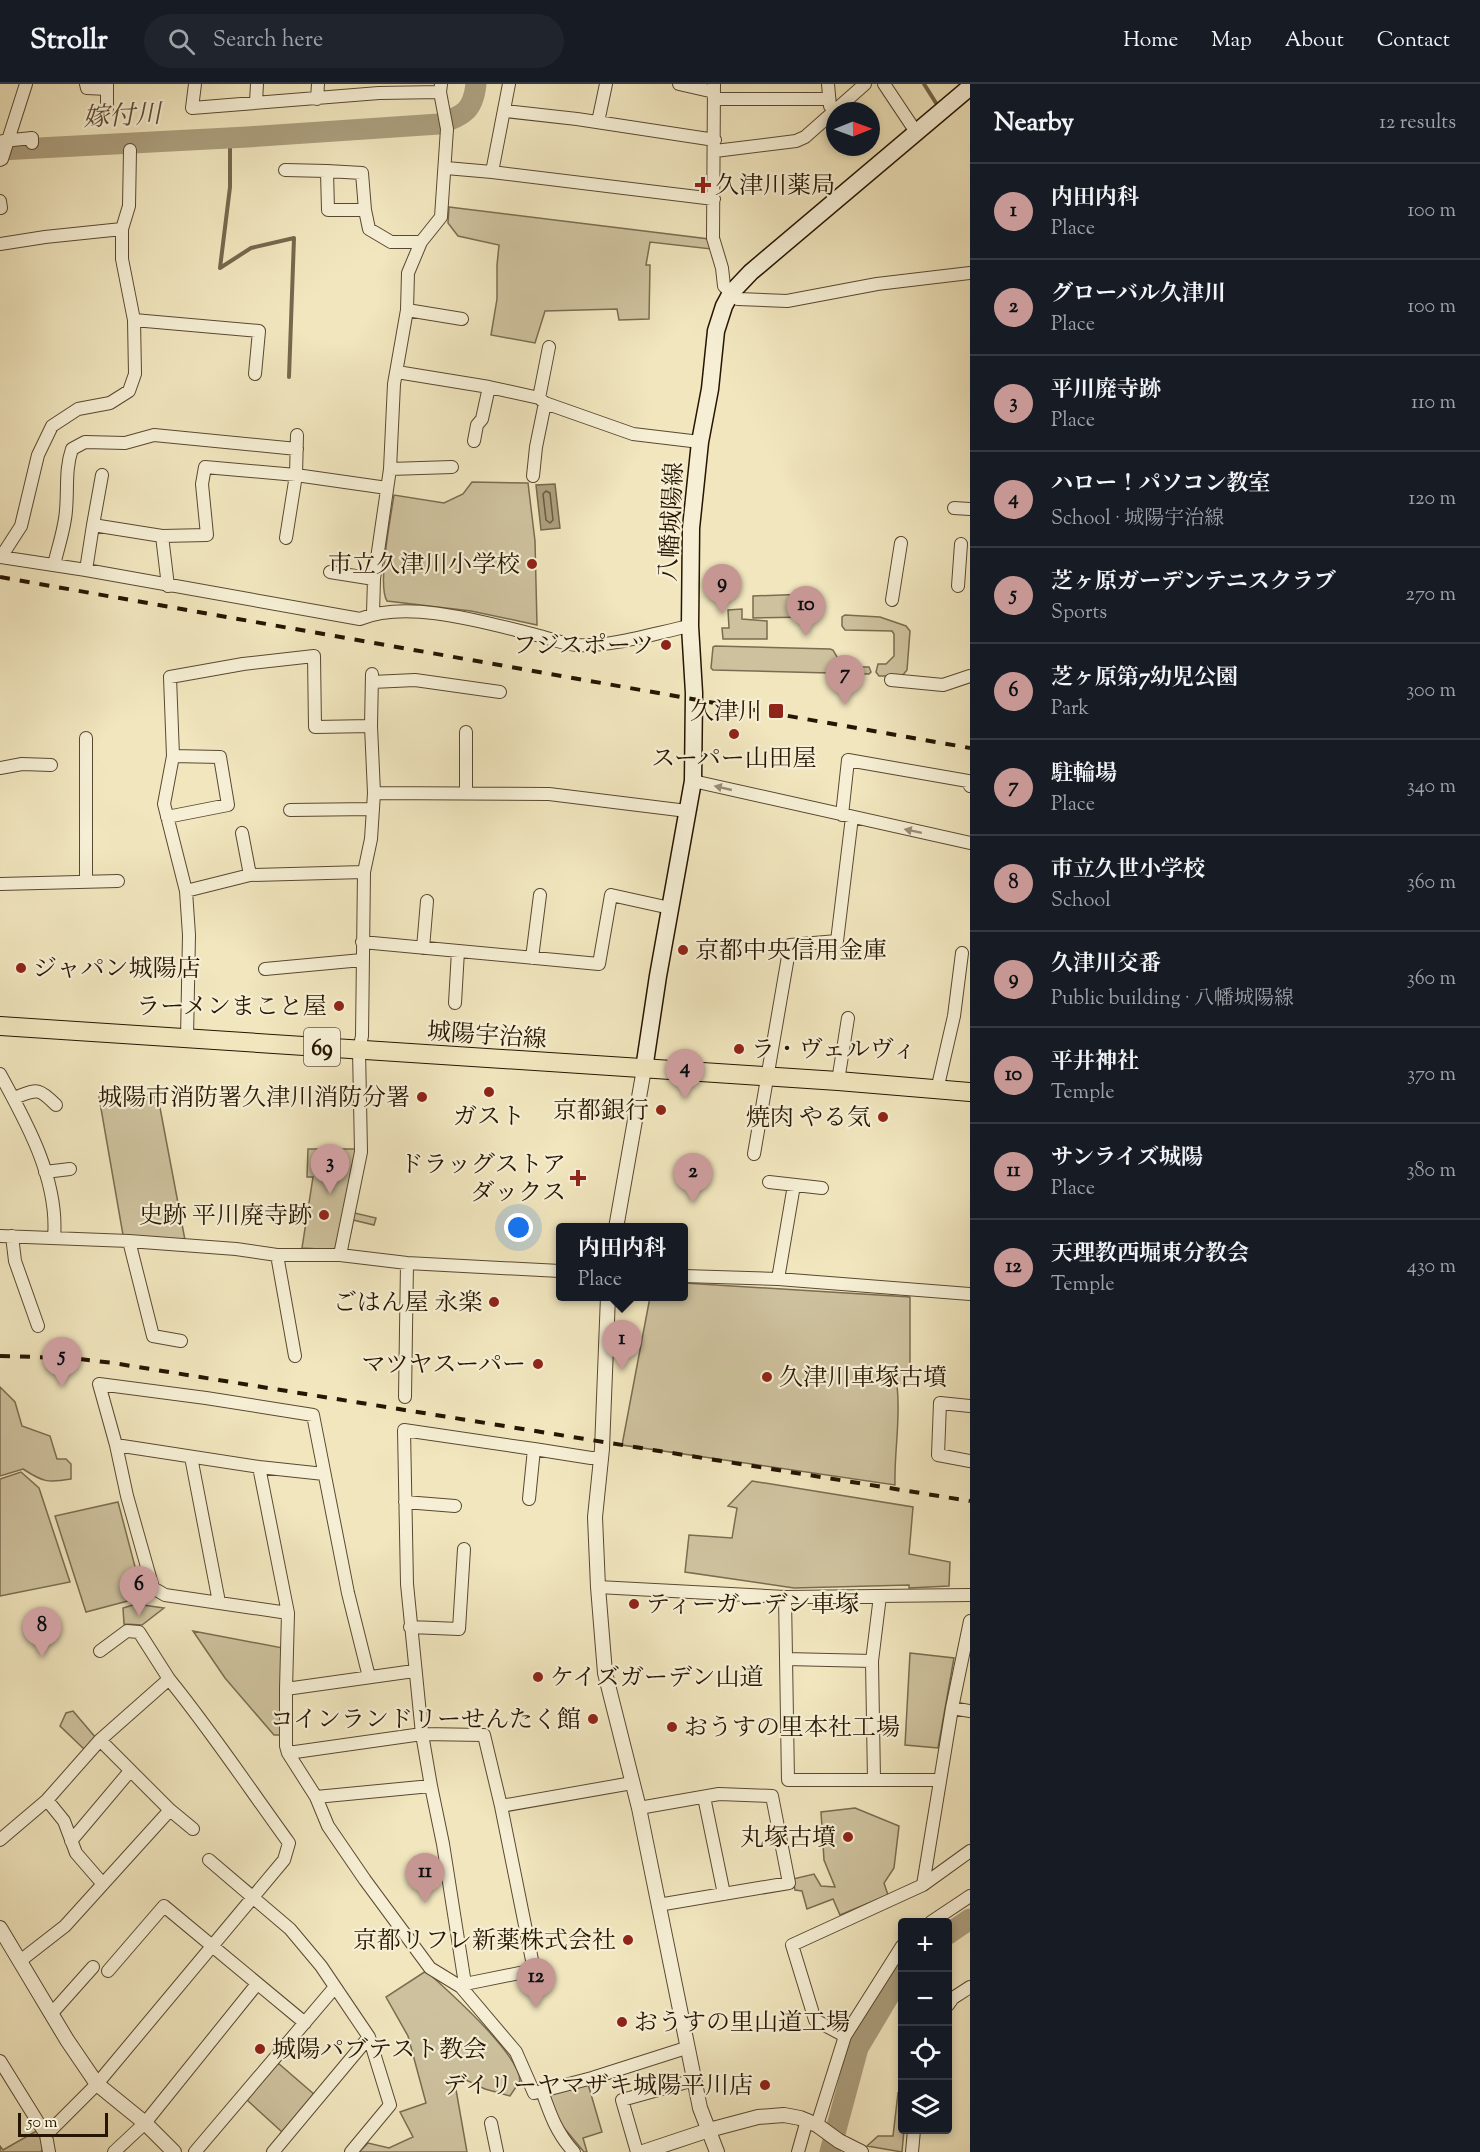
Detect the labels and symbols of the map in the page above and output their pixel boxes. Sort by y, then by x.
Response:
water label: 嫁付川 [82,97,165,138]
north arrow [826,102,880,156]
place label: 久津川薬局 [715,170,835,204]
marker: 久津川薬局 [696,178,710,192]
street label: 八幡城陽線 [653,461,693,583]
place label: 市立久津川小学校 [328,549,520,583]
marker: 市立久津川小学校 [525,557,539,571]
pin: 9 [702,564,742,614]
pin: 10 [786,586,826,636]
place label: フジスポーツ [513,630,654,664]
marker: フジスポーツ [659,638,673,652]
pin: 7 [826,656,864,705]
place label: 久津川 [690,696,762,730]
marker: 久津川 [767,702,785,720]
marker: スーパー山田屋 [727,727,741,741]
place label: スーパー山田屋 [651,743,817,777]
one-way arrow [713,783,732,792]
one-way arrow [904,825,922,835]
place label: 京都中央信用金庫 [695,935,887,969]
marker: 京都中央信用金庫 [676,943,690,957]
place label: ジャパン城陽店 [33,953,201,987]
marker: ジャパン城陽店 [14,961,28,975]
place label: ラーメンまこと屋 [136,991,327,1025]
marker: ラーメンまこと屋 [332,999,346,1013]
street label: 城陽宇治線 [426,1016,548,1058]
road number: 69 [304,1028,340,1066]
place label: ラ・ヴェルヴィ [751,1034,917,1068]
marker: ラ・ヴェルヴィ [732,1042,746,1056]
pin: 4 [666,1050,704,1099]
place label: 城陽市消防署久津川消防分署 [98,1082,410,1116]
marker: ガスト [482,1085,496,1099]
marker: 城陽市消防署久津川消防分署 [415,1090,429,1104]
place label: 京都銀行 [553,1095,649,1129]
place label: ガスト [453,1101,525,1135]
place label: 焼肉 やる気 [746,1102,871,1136]
marker: 京都銀行 [654,1103,668,1117]
marker: 焼肉 やる気 [876,1110,890,1124]
pin: 3 [310,1144,350,1194]
place label: ドラッグストア ダックス [399,1149,566,1211]
pin: 2 [674,1154,712,1203]
marker: ドラッグストア ダックス [571,1171,585,1185]
place label: 史跡 平川廃寺跡 [139,1200,312,1234]
marker: 史跡 平川廃寺跡 [317,1208,331,1222]
your location [504,1213,533,1242]
place label: ごはん屋 永楽 [333,1287,482,1321]
marker: ごはん屋 永楽 [487,1295,501,1309]
pin: 1 [602,1320,642,1370]
pin: 5 [42,1338,82,1387]
place label: マツヤスーパー [362,1349,526,1383]
marker: マツヤスーパー [531,1357,545,1371]
place label: 久津川車塚古墳 [779,1362,947,1396]
marker: 久津川車塚古墳 [760,1370,774,1384]
pin: 6 [120,1566,158,1616]
place label: ティーガーデン車塚 [646,1589,859,1623]
marker: ティーガーデン車塚 [627,1597,641,1611]
pin: 8 [22,1608,62,1657]
place label: ケイズガーデン山道 [550,1662,764,1696]
marker: ケイズガーデン山道 [531,1670,545,1684]
place label: コインランドリーせんたく館 [270,1704,581,1738]
marker: コインランドリーせんたく館 [586,1712,600,1726]
place label: おうすの里本社工場 [684,1712,900,1746]
marker: おうすの里本社工場 [665,1720,679,1734]
place label: 丸塚古墳 [740,1822,836,1856]
marker: 丸塚古墳 [841,1830,855,1844]
pin: 11 [406,1854,444,1903]
place label: 京都リフレ新薬株式会社 [353,1925,616,1959]
marker: 京都リフレ新薬株式会社 [621,1933,635,1947]
pin: 12 [516,1958,556,2008]
place label: おうすの里山道工場 [634,2007,850,2041]
marker: おうすの里山道工場 [615,2015,629,2029]
place label: 城陽パブテスト教会 [272,2034,487,2068]
marker: 城陽パブテスト教会 [253,2042,267,2056]
place label: デイリーヤマザキ城陽平川店 [443,2070,753,2104]
marker: デイリーヤマザキ城陽平川店 [758,2078,772,2092]
scale bar [18,2110,108,2138]

